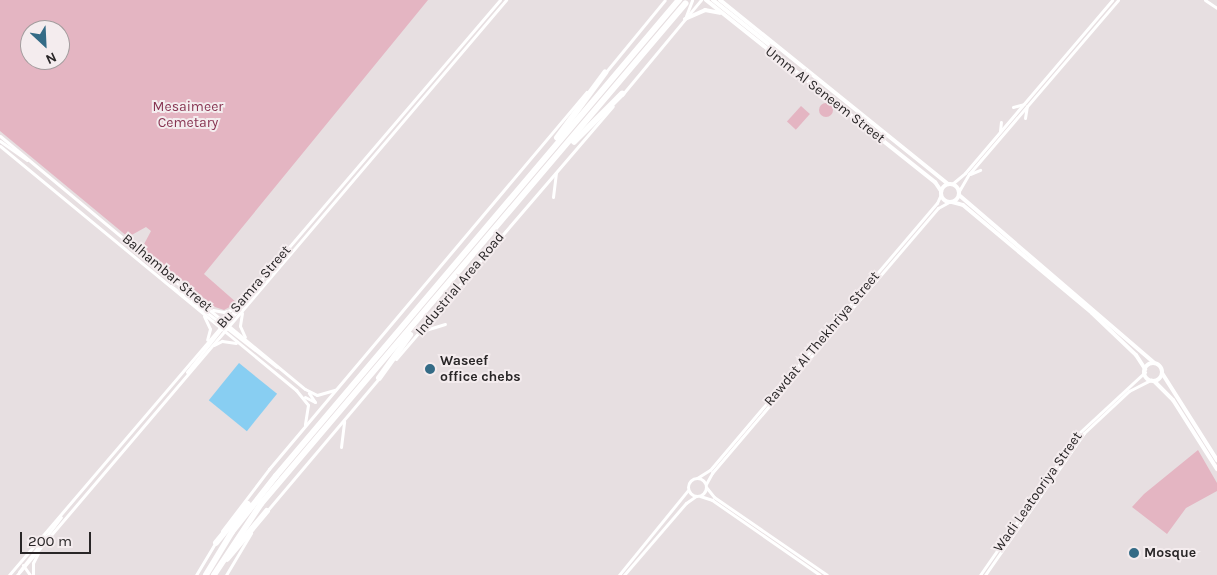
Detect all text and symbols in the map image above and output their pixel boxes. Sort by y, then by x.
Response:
north arrow [20,20,70,70]
street label: Umm Al Seneem Street [762,43,888,147]
text: N [43,48,59,68]
park label: Mesaimeer Cemetary [153,99,223,132]
street label: Industrial Area Road [412,229,508,339]
street label: Balhambar Street [119,230,215,316]
street label: Bu Samra Street [213,242,295,332]
street label: Rawdat Al Thekhriya Street [761,268,883,410]
place label: Waseef office chebs [440,353,521,386]
marker: Waseef office chebs [424,363,436,375]
street label: Wadi Leatooriya Street [990,429,1086,555]
scale bar [22,522,94,554]
text: 200 m [28,532,72,550]
place label: Mosque [1144,545,1196,561]
marker: Mosque [1128,547,1140,559]

